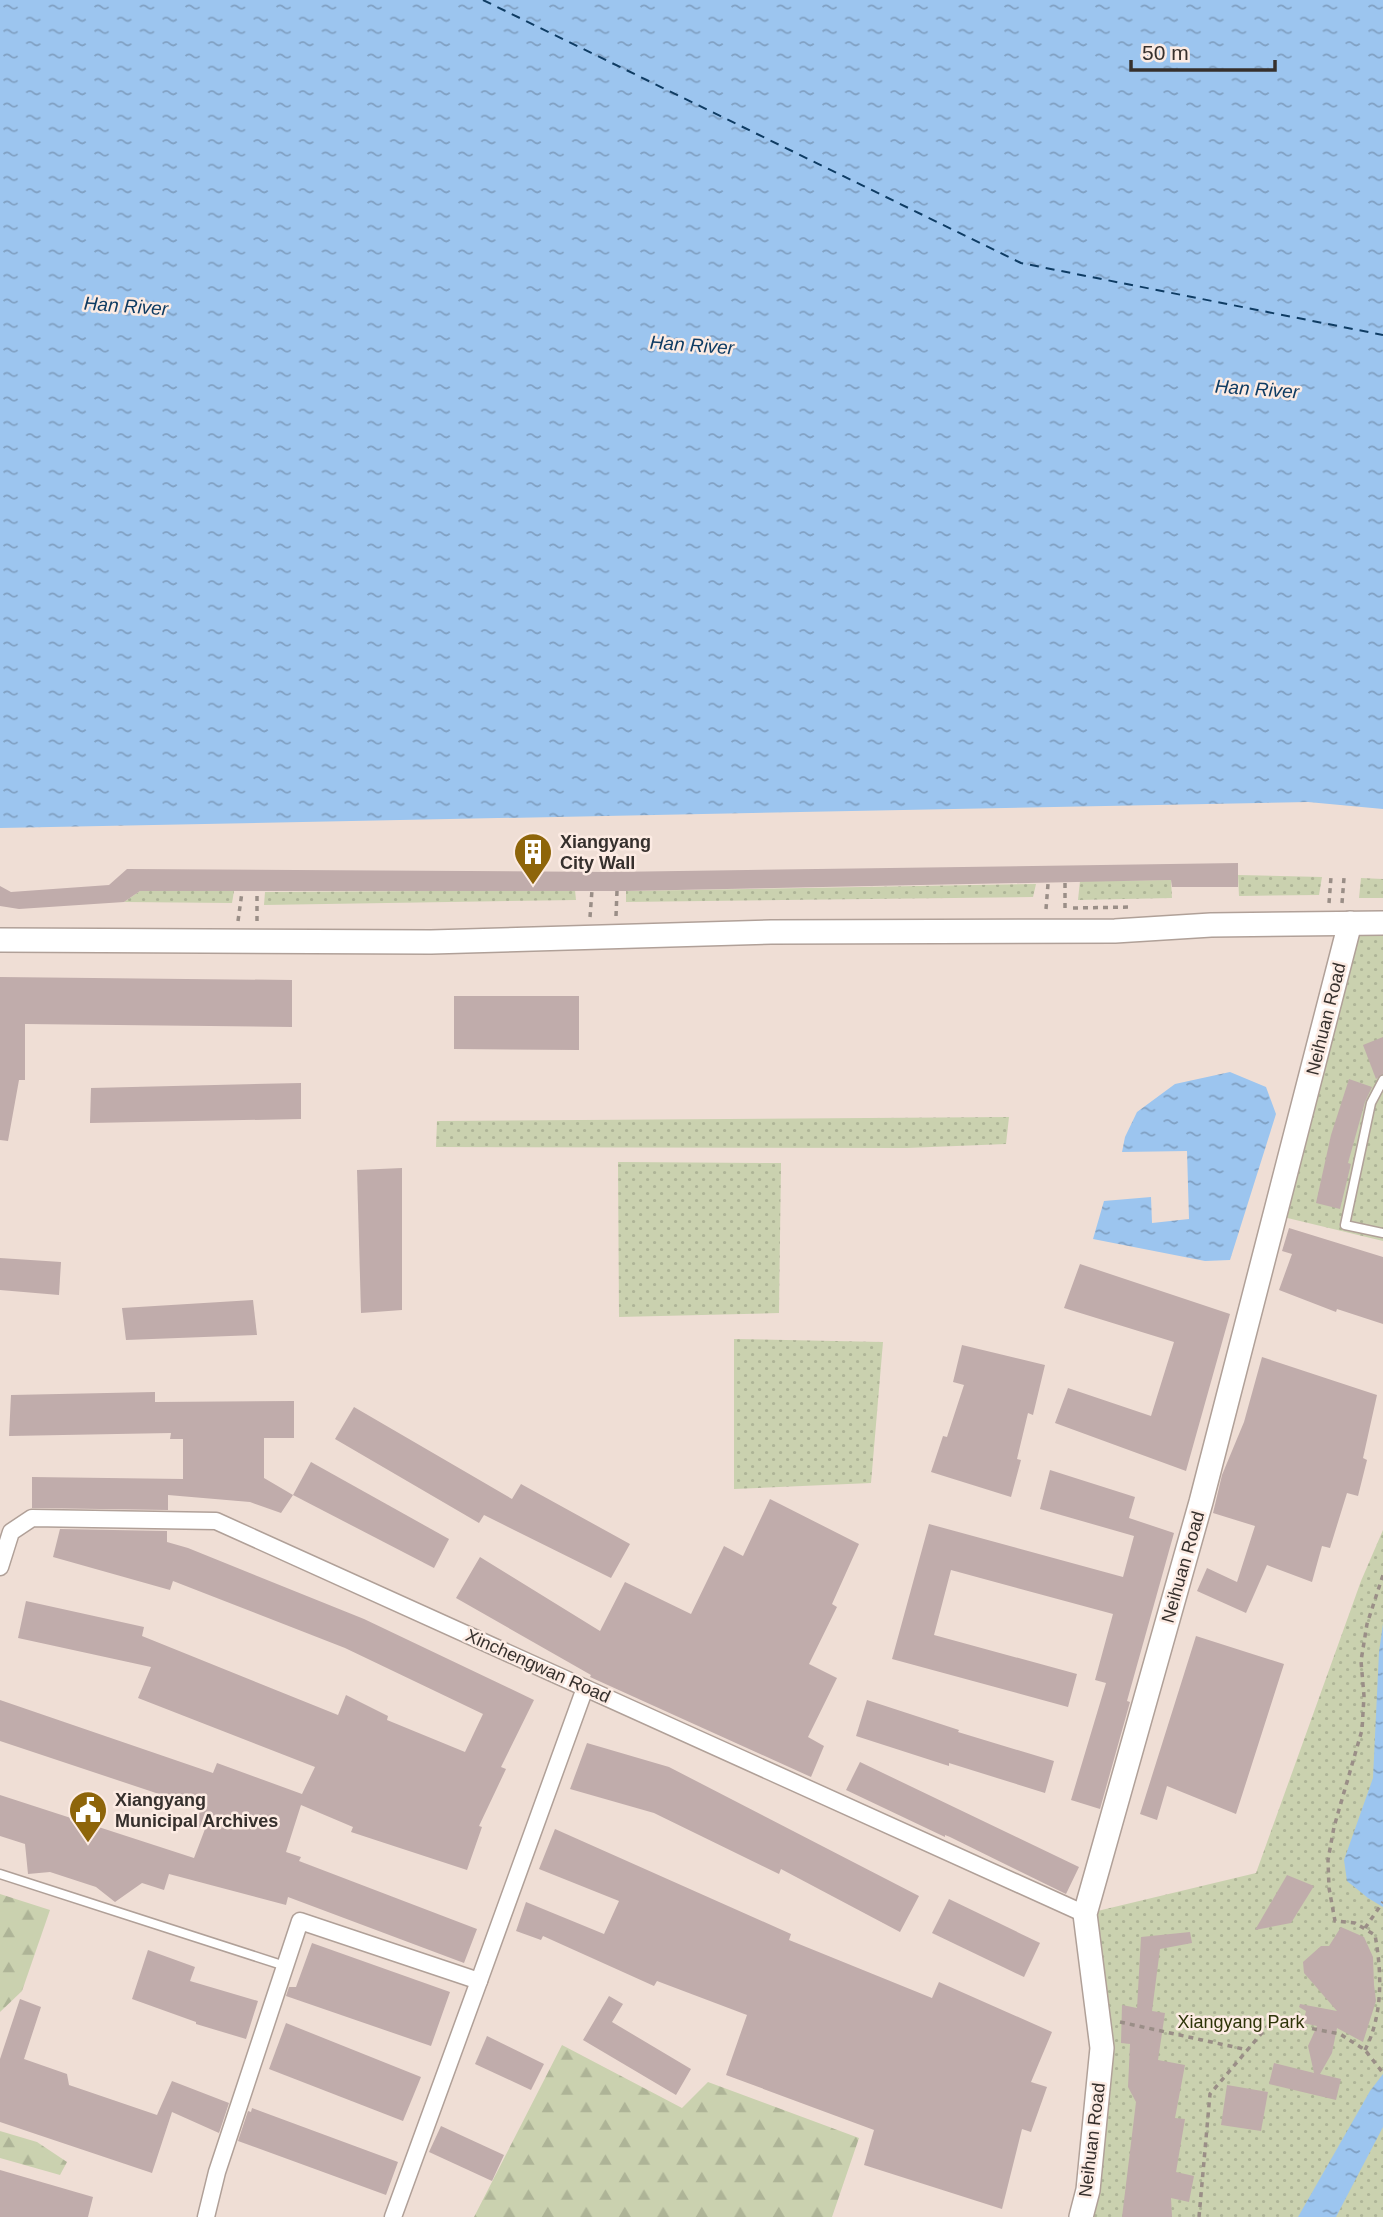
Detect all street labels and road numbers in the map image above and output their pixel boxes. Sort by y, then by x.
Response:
street label: Neihuan Road [1302,961,1350,1077]
street label: Neihuan Road [1158,1509,1208,1625]
street label: Xinchengwan Road [463,1625,613,1707]
street label: Neihuan Road [1075,2082,1109,2198]

